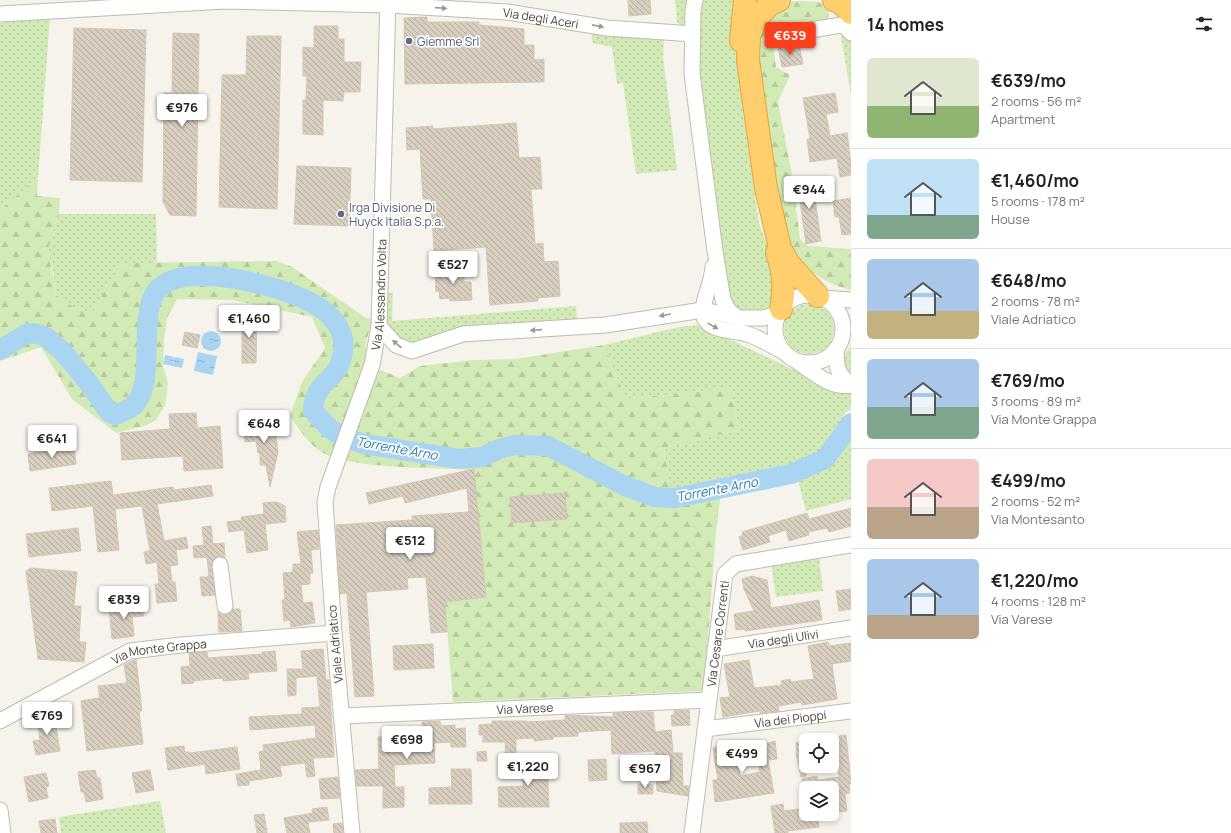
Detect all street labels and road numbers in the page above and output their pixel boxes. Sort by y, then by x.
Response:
street label: Via degli Aceri [503,3,580,32]
street label: Via Alessandro Volta [366,239,390,352]
street label: Via Cesare Correnti [702,579,733,688]
street label: Viale Adriatico [323,604,347,684]
street label: Via degli Ulivi [747,625,820,652]
street label: Via Monte Grappa [108,635,207,668]
street label: Via Varese [496,698,554,718]
street label: Via dei Pioppi [753,706,827,731]

